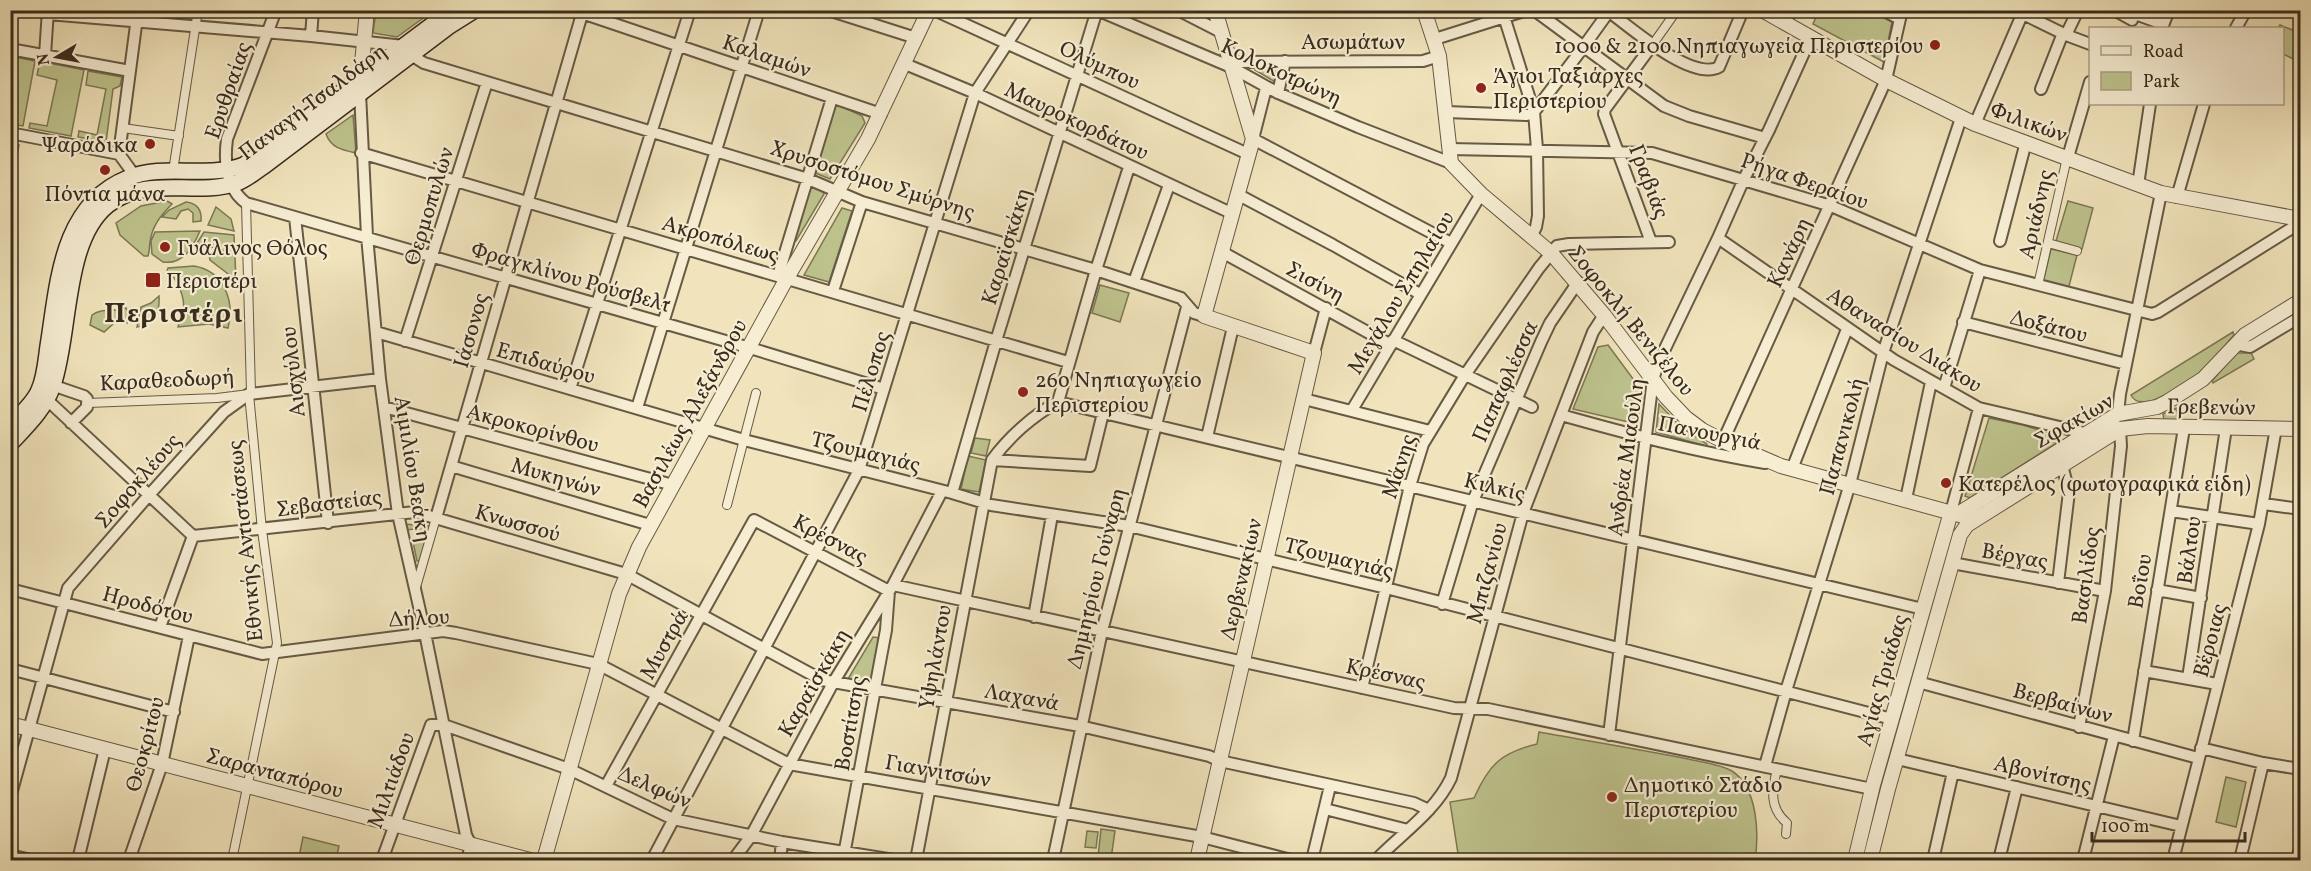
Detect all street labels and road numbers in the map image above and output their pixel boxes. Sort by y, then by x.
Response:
street label: Καλαμών [718,28,815,87]
street label: Ασωμάτων [1301,28,1405,59]
street label: Κολοκοτρώνη [1215,32,1347,115]
street label: Ολύμπου [1053,34,1144,98]
street label: Παναγή Τσαλδάρη [233,37,394,169]
street label: Ερυθραίας [198,38,261,144]
street label: Μαυροκορδάτου [999,75,1153,169]
street label: Φιλικών [1985,95,2071,152]
street label: Χρυσοστόμου Σμύρνης [766,134,979,229]
street label: Γραβιάς [1619,140,1676,224]
street label: Θερμοπυλών [398,143,463,270]
street label: Ρήγα Φεραίου [1736,146,1872,219]
street label: Αριάδνης [2012,167,2063,262]
street label: Καραϊσκάκη [975,184,1040,309]
street label: Μεγάλου Σπηλαίου [1341,206,1463,381]
street label: Ακροπόλεως [658,209,783,272]
street label: Κανάρη [1760,213,1820,293]
street label: Φραγκλίνου Ρούσβελτ [467,235,674,322]
street label: Σοφοκλή Βενιζέλου [1559,240,1701,404]
street label: Σισίνη [1280,255,1350,312]
street label: Αθανασίου Διάκου [1820,281,1987,401]
street label: Ιάσονος [447,289,498,372]
street label: Δοξάτου [2007,303,2090,352]
street label: Βασιλέως Αλεξάνδρου [626,314,756,514]
street label: Παπαφλέσσα [1466,316,1547,448]
street label: Αισχύλου [274,325,315,419]
street label: Πέλοπος [845,327,899,416]
street label: Επιδαύρου [492,335,598,393]
street label: Καραθεοδωρή [99,362,235,401]
street label: Παπανικολή [1813,374,1874,499]
street label: Ανδρέα Μιαούλη [1601,376,1654,539]
street label: Σφακίων [2029,387,2120,457]
street label: Γρεβενών [2167,392,2256,425]
street label: Αιμιλίου Βεάκη [385,394,438,545]
street label: Ακροκορίνθου [463,397,602,462]
street label: Πανουργιά [1655,409,1764,460]
street label: Τζουμαγιάς [807,425,924,482]
street label: Σοφοκλέους [89,427,189,536]
street label: Μάνης [1375,430,1425,503]
street label: Εθνικής Αντιστάσεως [220,438,272,643]
street label: Μυκηνών [507,451,604,506]
street label: Κιλκίς [1460,466,1529,511]
street label: Σεβαστείας [275,483,384,526]
street label: Δημητρίου Γούναρη [1060,485,1135,673]
street label: Κνωσσού [471,497,564,551]
street label: Κρέσνας [787,508,873,573]
street label: Βάλτου [2170,514,2211,586]
street label: Δερβενακίων [1213,515,1272,643]
street label: Μπιζανίου [1460,520,1517,628]
street label: Βασιλίδος [2065,525,2110,626]
street label: Τζουμαγιάς [1280,531,1397,588]
street label: Βέργας [1979,536,2050,579]
street label: Βοΐου [2121,552,2161,611]
street label: Ηροδότου [99,579,196,633]
street label: Βέροιας [2187,600,2236,681]
street label: Δήλου [388,602,450,637]
street label: Υψηλάντου [912,603,961,712]
street label: Μυστρά [633,605,697,686]
street label: Αγίας Τριάδας [1850,611,1917,750]
street label: Καραϊσκάκη [771,623,859,743]
street label: Κρέσνας [1343,652,1428,699]
street label: Βοστίτσης [828,673,875,774]
street label: Βερβαίνων [2009,676,2116,733]
street label: Λαχανά [982,677,1061,720]
street label: Θεοκρίτου [119,694,174,796]
street label: Μιλτιάδου [361,728,424,833]
street label: Σαρανταπόρου [202,741,346,808]
street label: Γιαννιτσών [882,748,993,797]
street label: Αβονίτσης [1990,749,2095,802]
street label: Δελφών [613,759,696,818]

